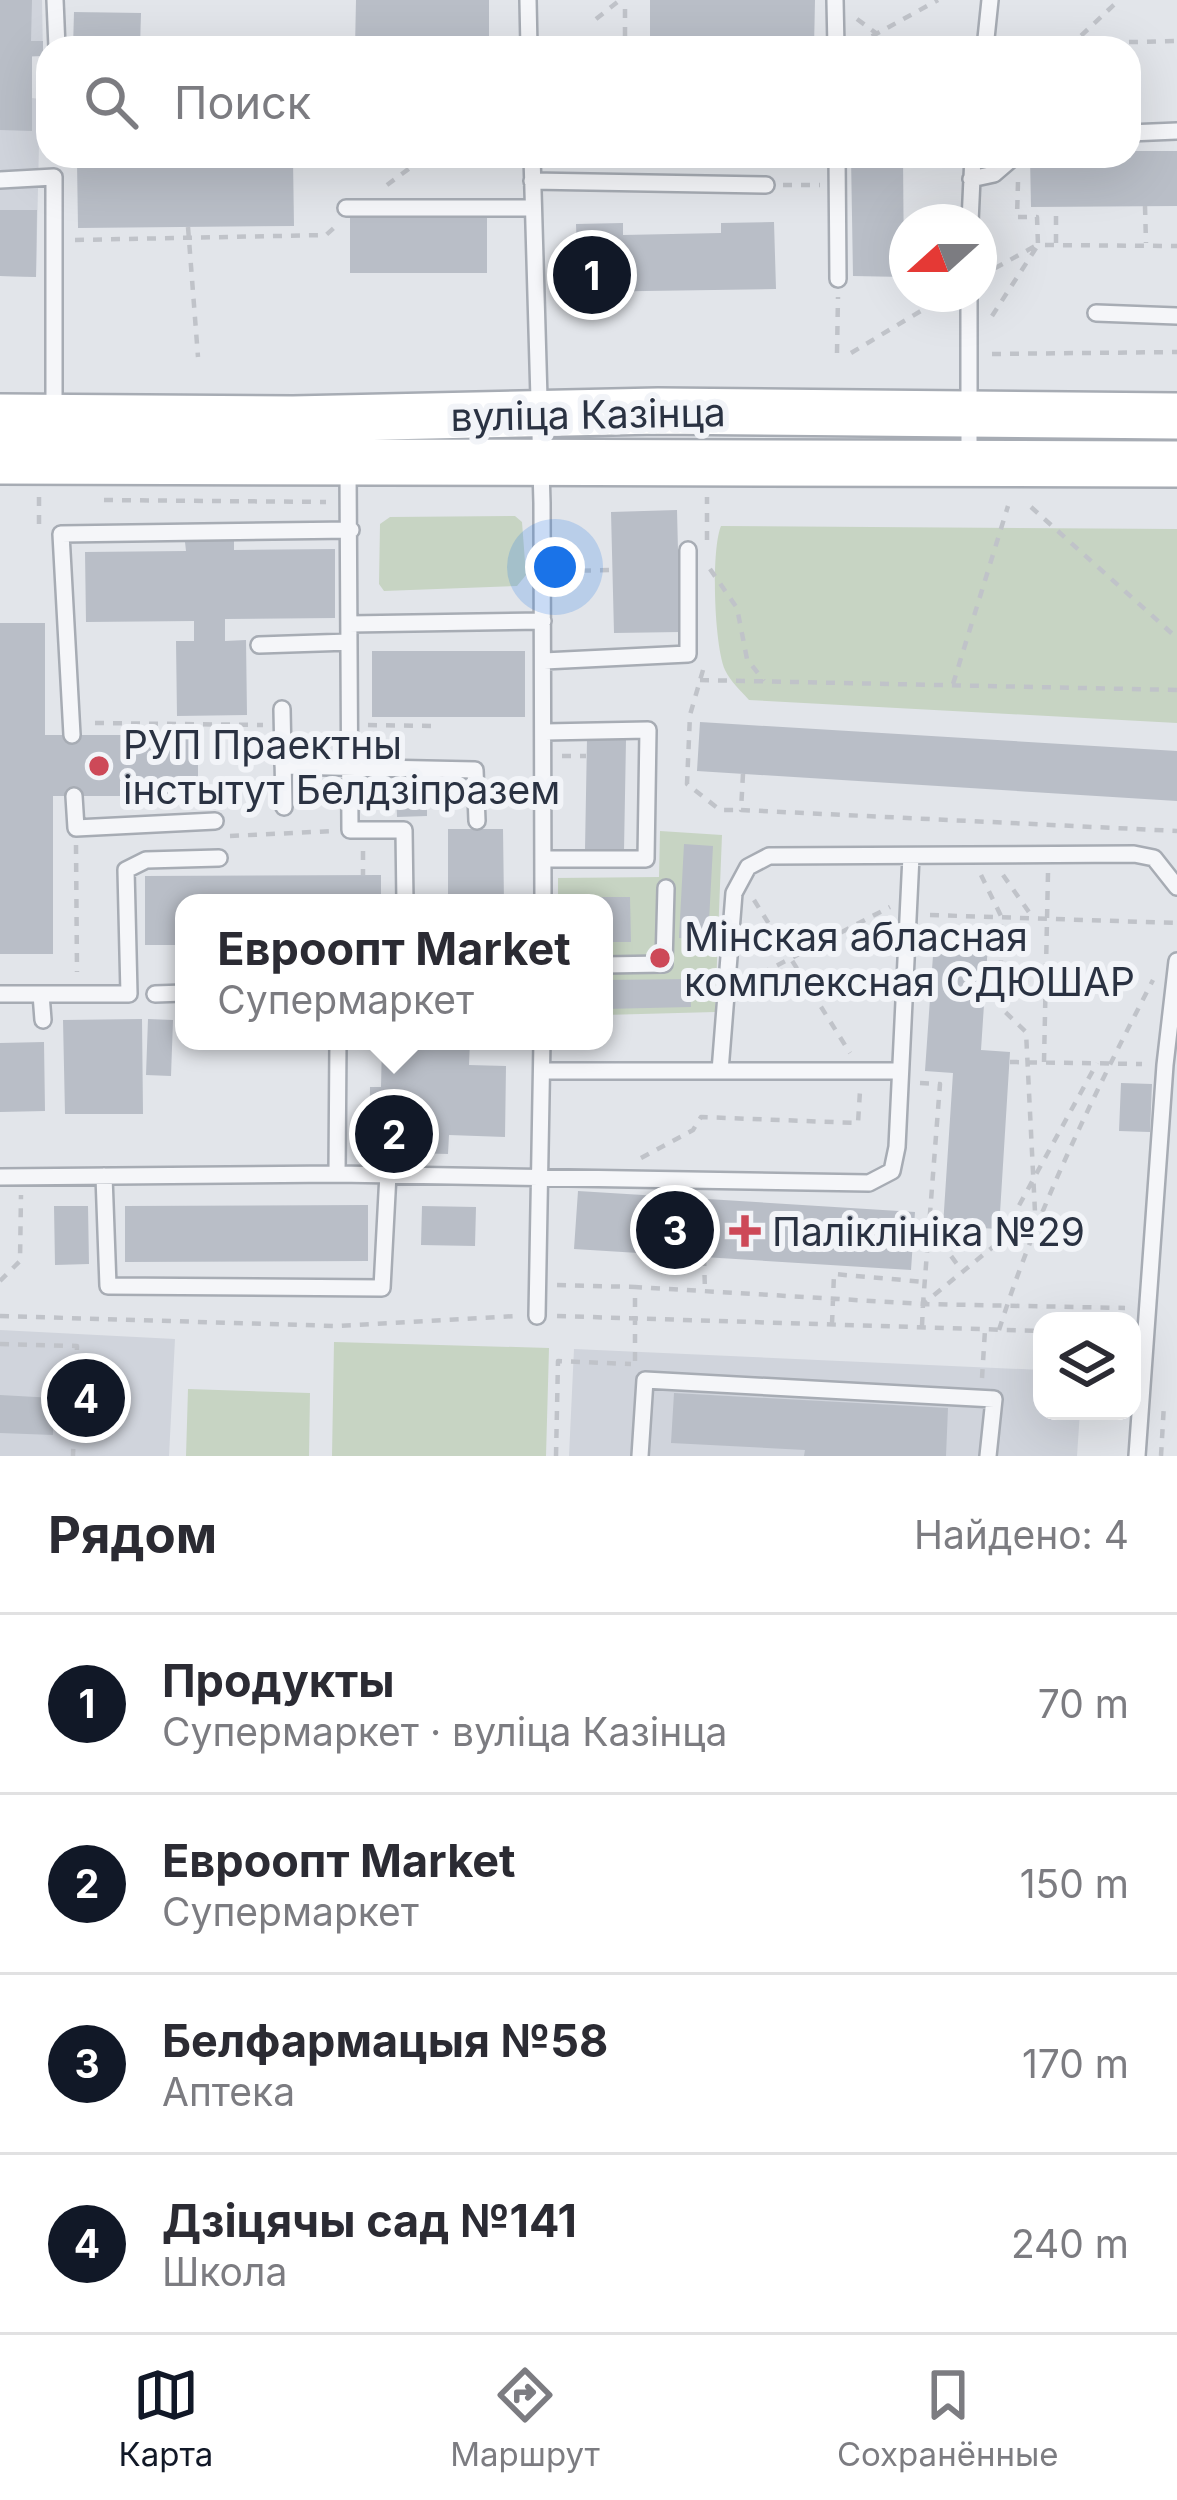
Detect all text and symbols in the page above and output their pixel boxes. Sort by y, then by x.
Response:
search box [36,36,1141,168]
icon: search [78,69,144,135]
text: Поиск [174,75,311,130]
north arrow [889,204,997,312]
pin: 1 [553,230,631,320]
street label: вуліца Казінца [450,388,726,440]
your location [525,537,585,597]
place label: РУП Праектны інстытут Белдзіпразем [123,721,560,813]
marker: РУП Праектны інстытут Белдзіпразем [86,753,112,779]
popup [175,894,613,1050]
place label: Мінская абласная комплексная СДЮШАР [684,913,1135,1005]
text: Евроопт Market [217,921,571,976]
marker: Мінская абласная комплексная СДЮШАР [647,945,673,971]
text: Супермаркет [217,976,474,1023]
pin: 2 [355,1089,433,1179]
pin: 3 [636,1185,714,1275]
place label: Паліклініка №29 [772,1208,1085,1255]
marker: Паліклініка №29 [729,1215,761,1247]
map controls [1033,1312,1141,1420]
button: layers [1033,1312,1141,1420]
pin: 4 [47,1353,125,1443]
text: Рядом [48,1504,217,1565]
text: Найдено: 4 [914,1511,1129,1558]
text: Продукты [162,1653,395,1708]
text: 1 [79,1680,95,1727]
text: 70 m [1038,1680,1129,1727]
text: Супермаркет · вуліца Казінца [162,1708,727,1755]
text: Евроопт Market [162,1833,516,1888]
text: 2 [75,1860,99,1907]
text: 150 m [1020,1860,1129,1907]
text: Супермаркет [162,1888,419,1935]
text: Белфармацыя №58 [162,2013,608,2068]
text: 3 [74,2040,100,2087]
text: 170 m [1022,2040,1129,2087]
text: Аптека [162,2068,295,2115]
text: Дзіцячы сад №141 [162,2193,577,2248]
text: 4 [74,2220,100,2267]
text: 240 m [1011,2220,1129,2267]
text: Школа [162,2248,287,2295]
tab: Карта [118,2362,213,2474]
tab: Маршрут [450,2362,600,2474]
tab: Сохранённые [837,2362,1058,2474]

